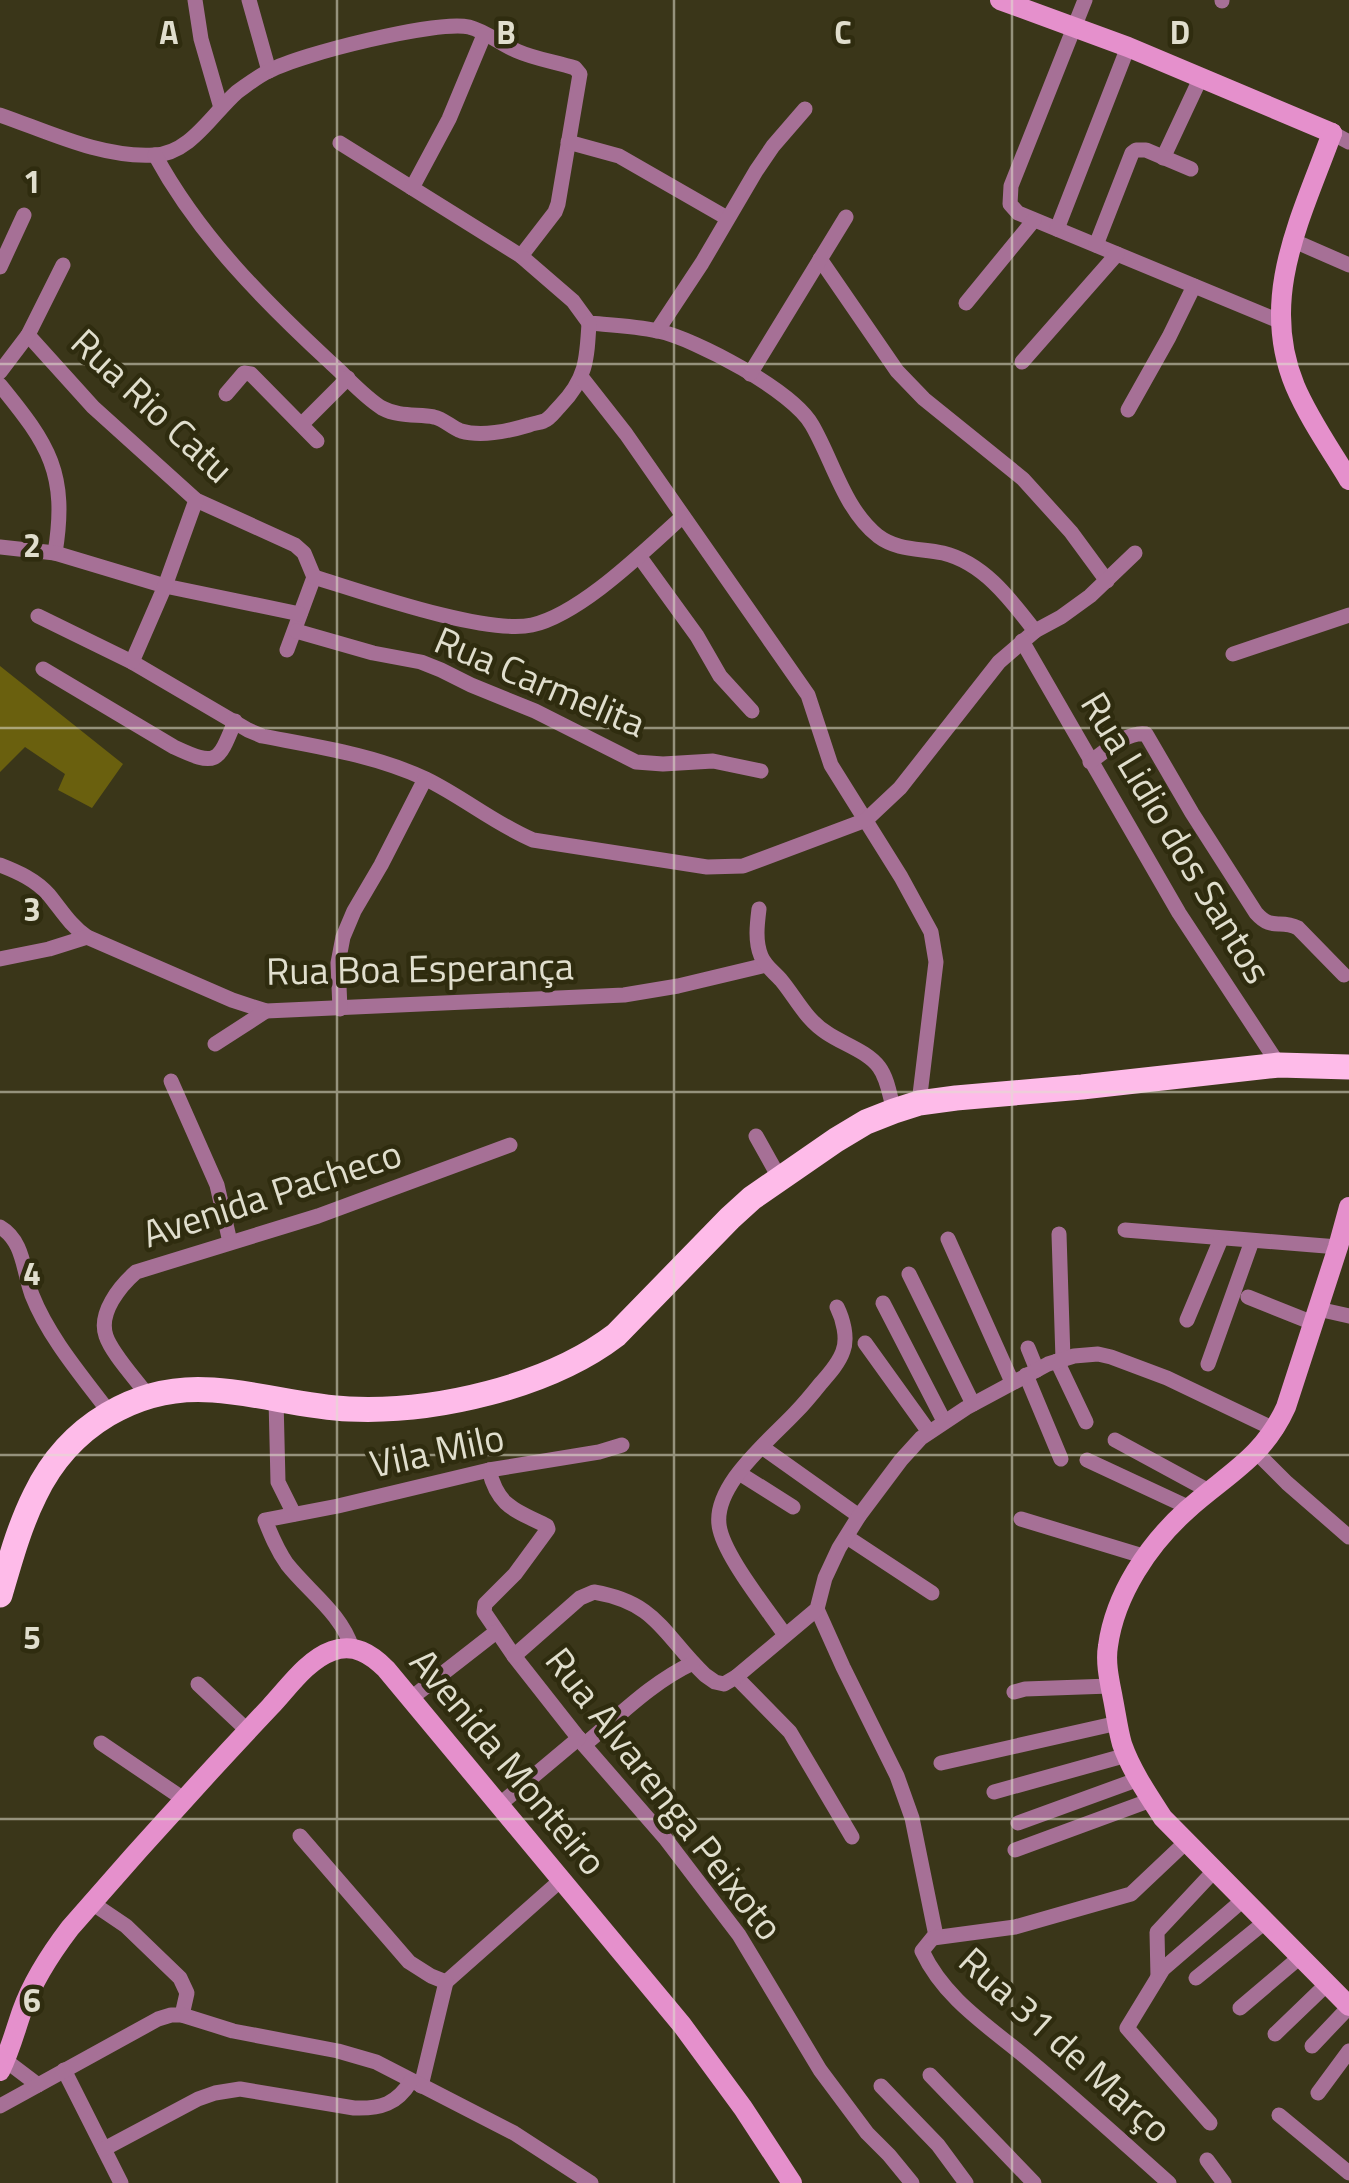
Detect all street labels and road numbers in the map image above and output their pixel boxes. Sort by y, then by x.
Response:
street label: Rua Rio Catu [58,314,247,496]
street label: Rua Carmelita [426,611,655,752]
street label: Rua Lidio dos Santos [1067,681,1287,994]
street label: Rua Boa Esperança [266,936,574,1000]
street label: Avenida Pacheco [135,1124,409,1262]
street label: Vila Milo [364,1408,509,1492]
street label: Rua Alvarenga Peixoto [532,1634,798,1953]
street label: Avenida Monteiro [396,1635,621,1888]
street label: Rua 31 de Março [946,1933,1185,2156]

